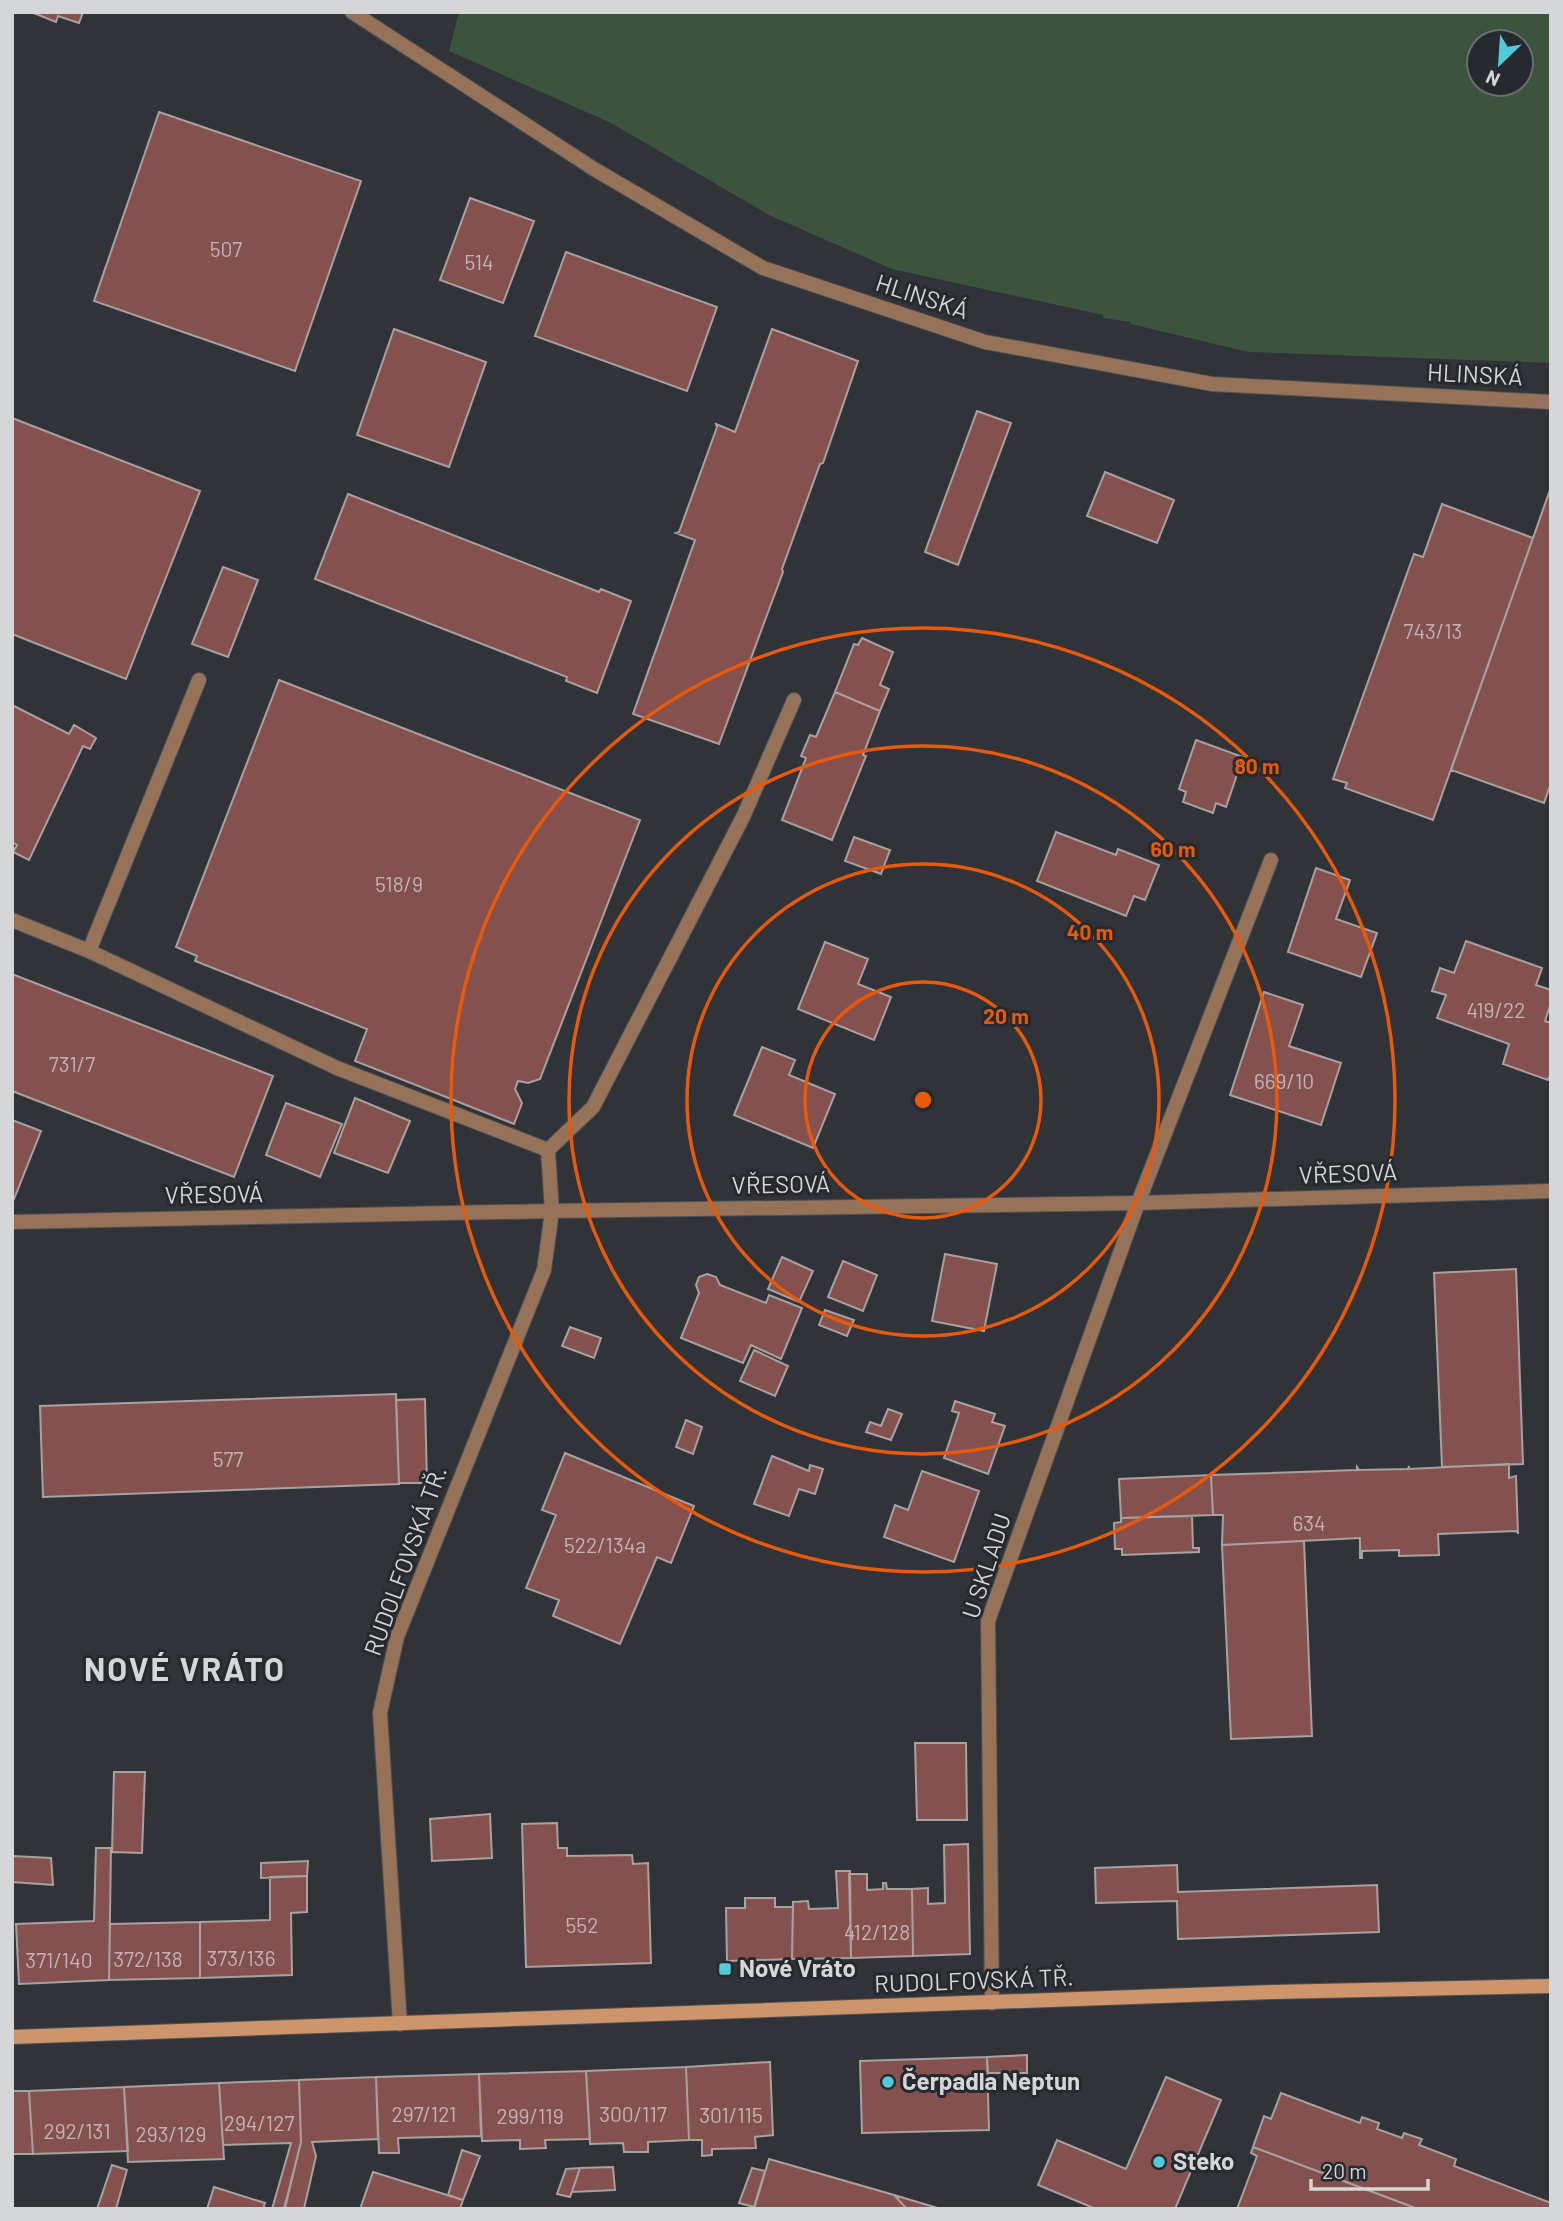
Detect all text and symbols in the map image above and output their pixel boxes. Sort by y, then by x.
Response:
north arrow [1465,28,1535,98]
text: N [1482,66,1503,92]
house number: 507 [210,236,242,261]
house number: 514 [464,249,494,274]
street label: HLINSKÁ [872,267,972,324]
street label: HLINSKÁ [1427,357,1524,390]
house number: 743/13 [1404,618,1462,643]
text: 80 m [1234,753,1280,778]
text: 60 m [1151,836,1195,861]
house number: 518/9 [375,871,423,896]
text: 40 m [1067,919,1113,944]
house number: 419/22 [1467,997,1525,1022]
text: 20 m [983,1003,1029,1028]
house number: 731/7 [49,1051,95,1076]
house number: 669/10 [1254,1068,1314,1093]
centre of rings [911,1088,935,1112]
street label: VŘESOVÁ [1298,1156,1398,1189]
street label: VŘESOVÁ [731,1168,831,1199]
street label: VŘESOVÁ [164,1178,264,1209]
house number: 577 [213,1446,243,1471]
street label: RUDOLFOVSKÁ TŘ. [357,1462,452,1659]
street label: U SKLADU [955,1509,1016,1622]
house number: 634 [1292,1510,1326,1535]
house number: 522/134a [564,1532,646,1557]
district label: NOVÉ VRÁTO [84,1649,286,1687]
house number: 552 [566,1912,598,1937]
house number: 412/128 [844,1919,910,1944]
house number: 373/136 [207,1945,275,1970]
house number: 372/138 [113,1946,183,1971]
house number: 371/140 [25,1947,93,1972]
place label: Nové Vráto [739,1953,856,1982]
marker: Nové Vráto [717,1961,733,1977]
street label: RUDOLFOVSKÁ TŘ. [874,1962,1074,1997]
place label: Čerpadla Neptun [902,2066,1080,2095]
marker: Čerpadla Neptun [880,2074,896,2090]
house number: 297/121 [392,2101,456,2126]
house number: 300/117 [599,2101,667,2126]
house number: 301/115 [699,2102,763,2127]
house number: 299/119 [496,2103,564,2128]
house number: 294/127 [224,2110,294,2135]
house number: 292/131 [43,2118,111,2143]
house number: 293/129 [136,2121,206,2146]
place label: Steko [1173,2146,1234,2175]
scale bar [1311,2148,1428,2192]
marker: Steko [1151,2154,1167,2170]
text: 20 m [1322,2158,1367,2183]

